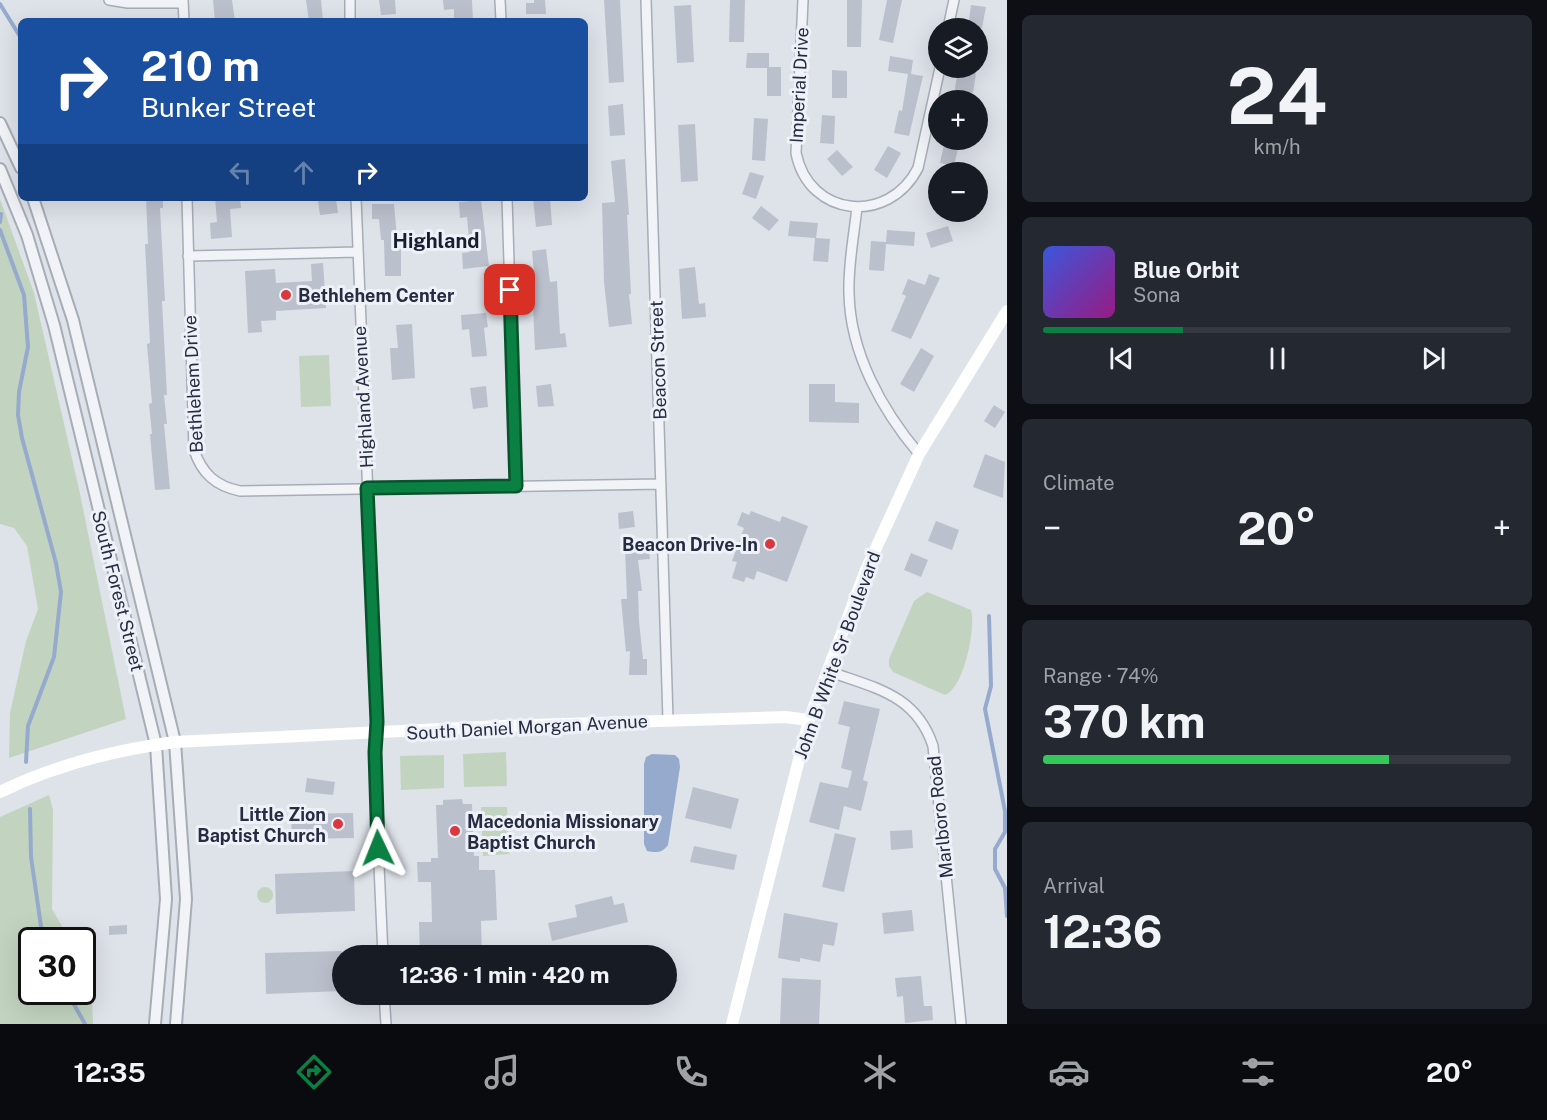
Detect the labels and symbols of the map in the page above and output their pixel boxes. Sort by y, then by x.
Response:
street label: Imperial Drive [785,27,813,143]
district label: Highland [393,229,479,253]
pin [484,264,535,315]
place label: Bethlehem Center [298,285,455,306]
marker: Bethlehem Center [279,288,293,302]
street label: Beacon Street [645,300,671,420]
street label: Bethlehem Drive [179,314,207,454]
street label: Highland Avenue [349,325,377,469]
street label: South Forest Street [88,508,148,674]
place label: Beacon Drive-In [622,534,758,555]
marker: Beacon Drive-In [763,537,777,551]
street label: John B White Sr Boulevard [790,548,884,762]
street label: South Daniel Morgan Avenue [406,710,648,744]
street label: Marlboro Road [923,755,957,879]
place label: Little Zion Baptist Church [197,804,326,846]
place label: Macedonia Missionary Baptist Church [467,811,659,853]
position arrow [346,816,410,880]
marker: Little Zion Baptist Church [331,817,345,831]
marker: Macedonia Missionary Baptist Church [448,824,462,838]
speed limit sign: 30 [18,927,96,1005]

